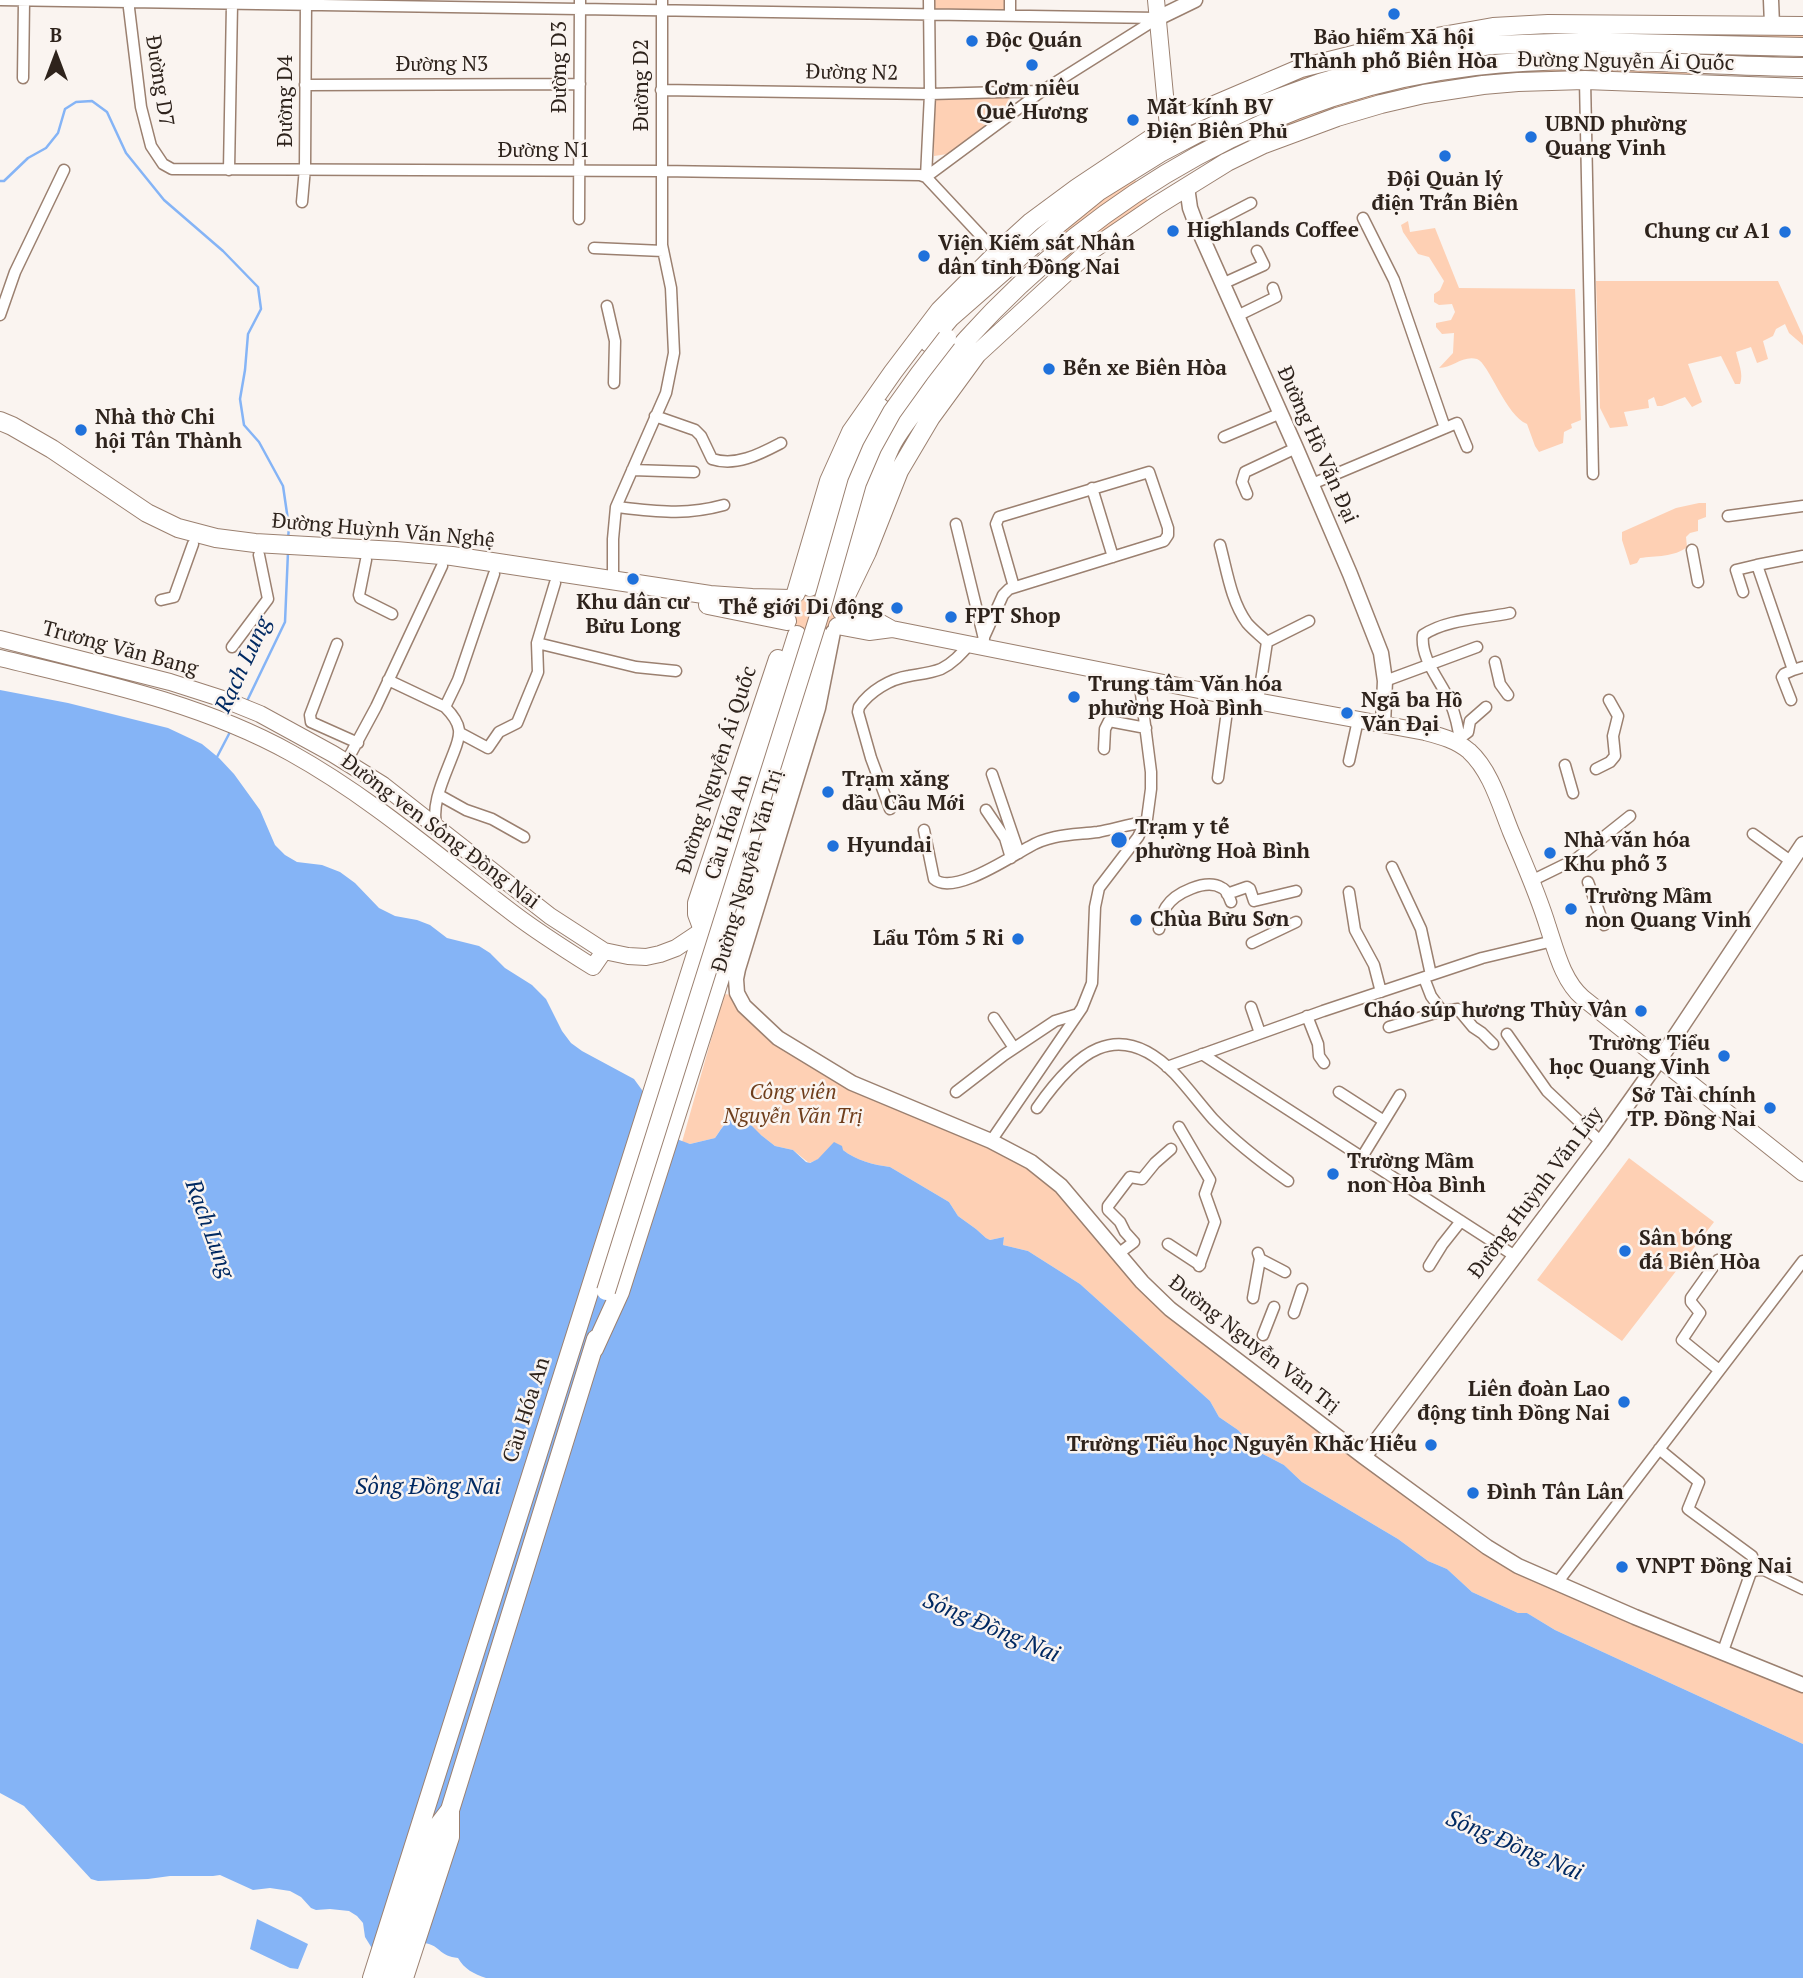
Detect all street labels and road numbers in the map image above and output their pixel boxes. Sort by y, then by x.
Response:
street label: Đường D3 [547,21,573,113]
street label: Đường D7 [139,34,179,128]
street label: Đường D2 [629,39,655,131]
street label: Đường Nguyễn Ái Quốc [1517,48,1735,76]
street label: Đường N3 [396,52,488,78]
street label: Đường D4 [273,55,299,147]
street label: Đường N2 [806,60,898,86]
street label: Đường N1 [498,138,590,164]
street label: Đường Hồ Văn Đại [1271,363,1363,527]
street label: Đường Huỳnh Văn Nghệ [271,509,495,553]
street label: Trương Văn Bang [39,616,201,682]
street label: Đường Nguyễn Ái Quốc [672,663,762,877]
street label: Đường ven Sông Đồng Nai [336,749,544,915]
street label: Đường Nguyễn Văn Trị [707,767,789,975]
street label: Cầu Hóa An [700,771,758,883]
street label: Đường Huỳnh Văn Lũy [1463,1102,1609,1284]
street label: Đường Nguyễn Văn Trị [1164,1270,1344,1420]
street label: Cầu Hóa An [498,1354,556,1466]

